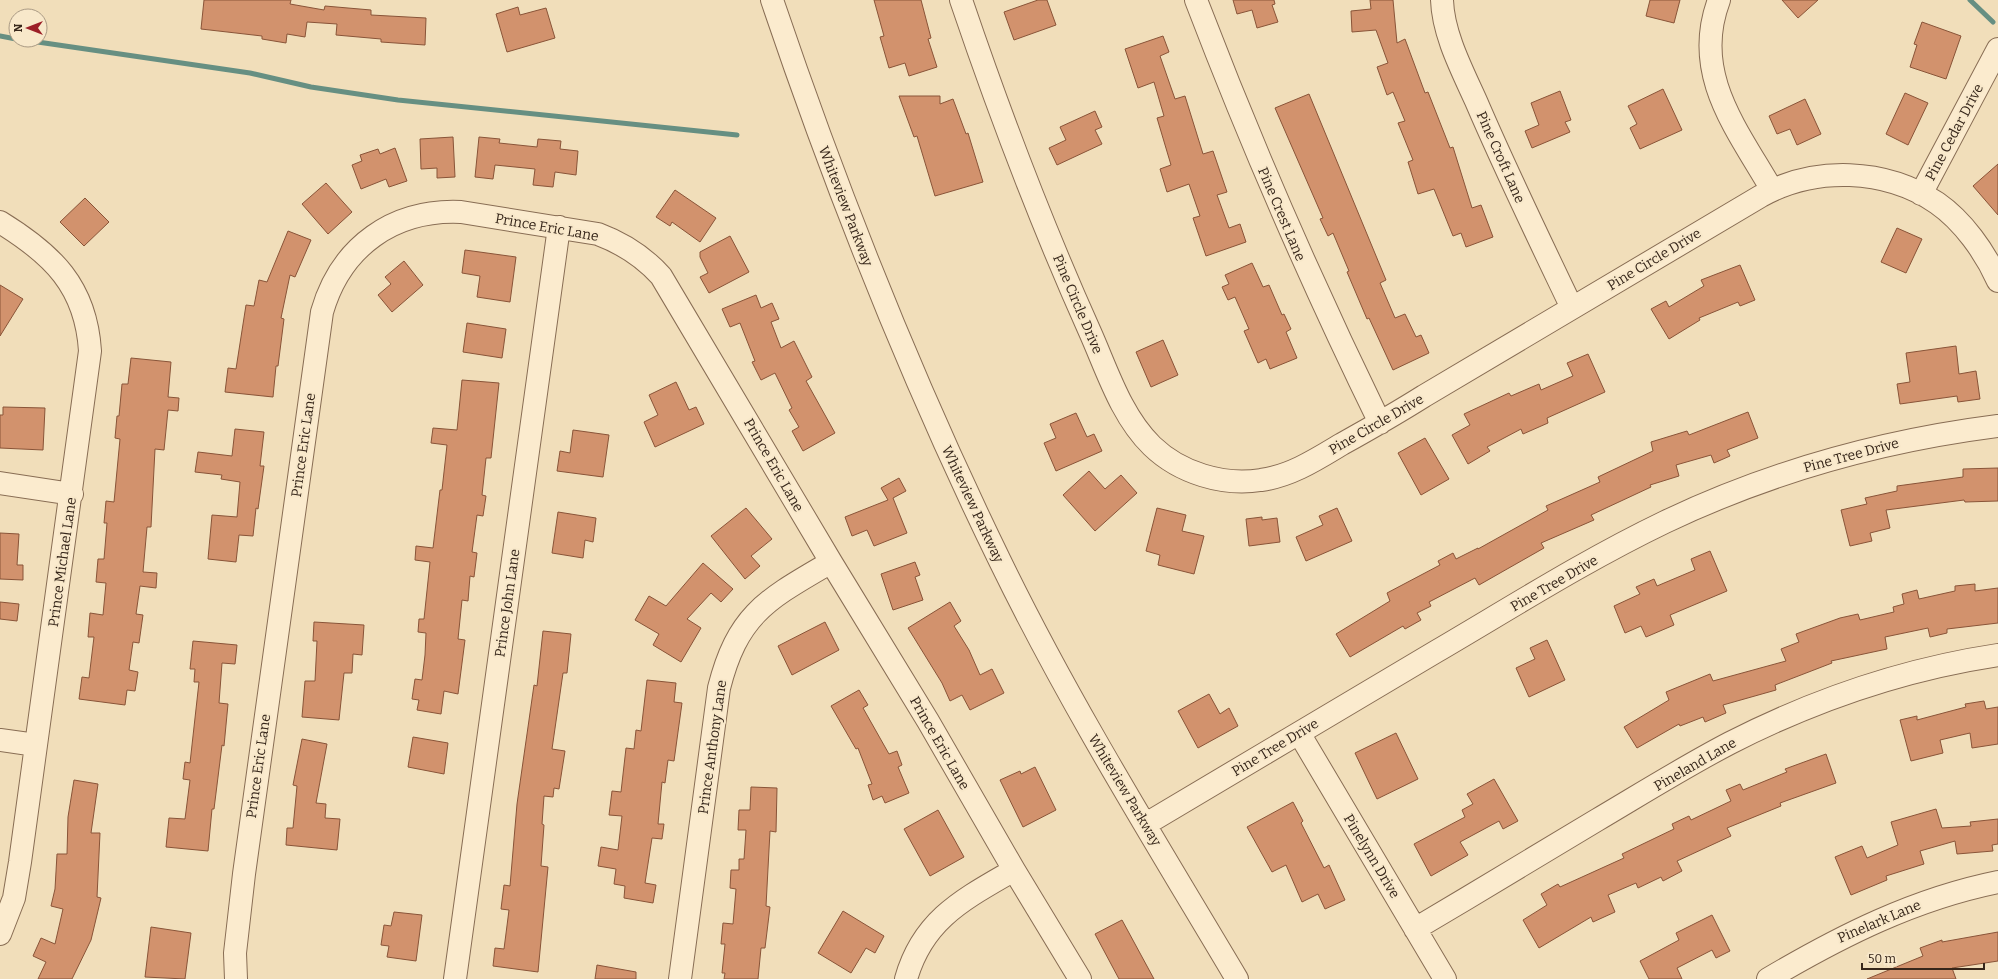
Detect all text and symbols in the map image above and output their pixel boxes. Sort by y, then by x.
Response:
north arrow [8,8,48,48]
text: N [12,23,25,32]
street label: Pine Cedar Drive [1922,81,1987,184]
street label: Pine Croft Lane [1473,109,1528,206]
street label: Whiteview Parkway [815,144,876,269]
street label: Pine Crest Lane [1254,165,1309,264]
street label: Prince Eric Lane [494,210,600,245]
street label: Pine Circle Drive [1604,225,1704,294]
street label: Pine Circle Drive [1049,252,1106,356]
street label: Pine Circle Drive [1326,391,1427,458]
street label: Prince Eric Lane [288,392,319,498]
street label: Prince Eric Lane [740,415,807,515]
street label: Pine Tree Drive [1802,435,1901,476]
street label: Whiteview Parkway [938,443,1007,566]
street label: Prince Michael Lane [45,496,80,628]
street label: Prince John Lane [491,548,524,658]
street label: Pine Tree Drive [1508,552,1601,615]
street label: Prince Anthony Lane [695,679,730,815]
street label: Prince Eric Lane [906,693,973,793]
street label: Prince Eric Lane [243,713,274,819]
street label: Pine Tree Drive [1229,715,1322,780]
street label: Whiteview Parkway [1085,731,1165,850]
street label: Pineland Lane [1651,734,1739,795]
street label: Pinelynn Drive [1340,811,1403,901]
street label: Pinelark Lane [1835,896,1923,947]
scale bar [1862,945,1984,971]
text: 50 m [1868,952,1897,966]

